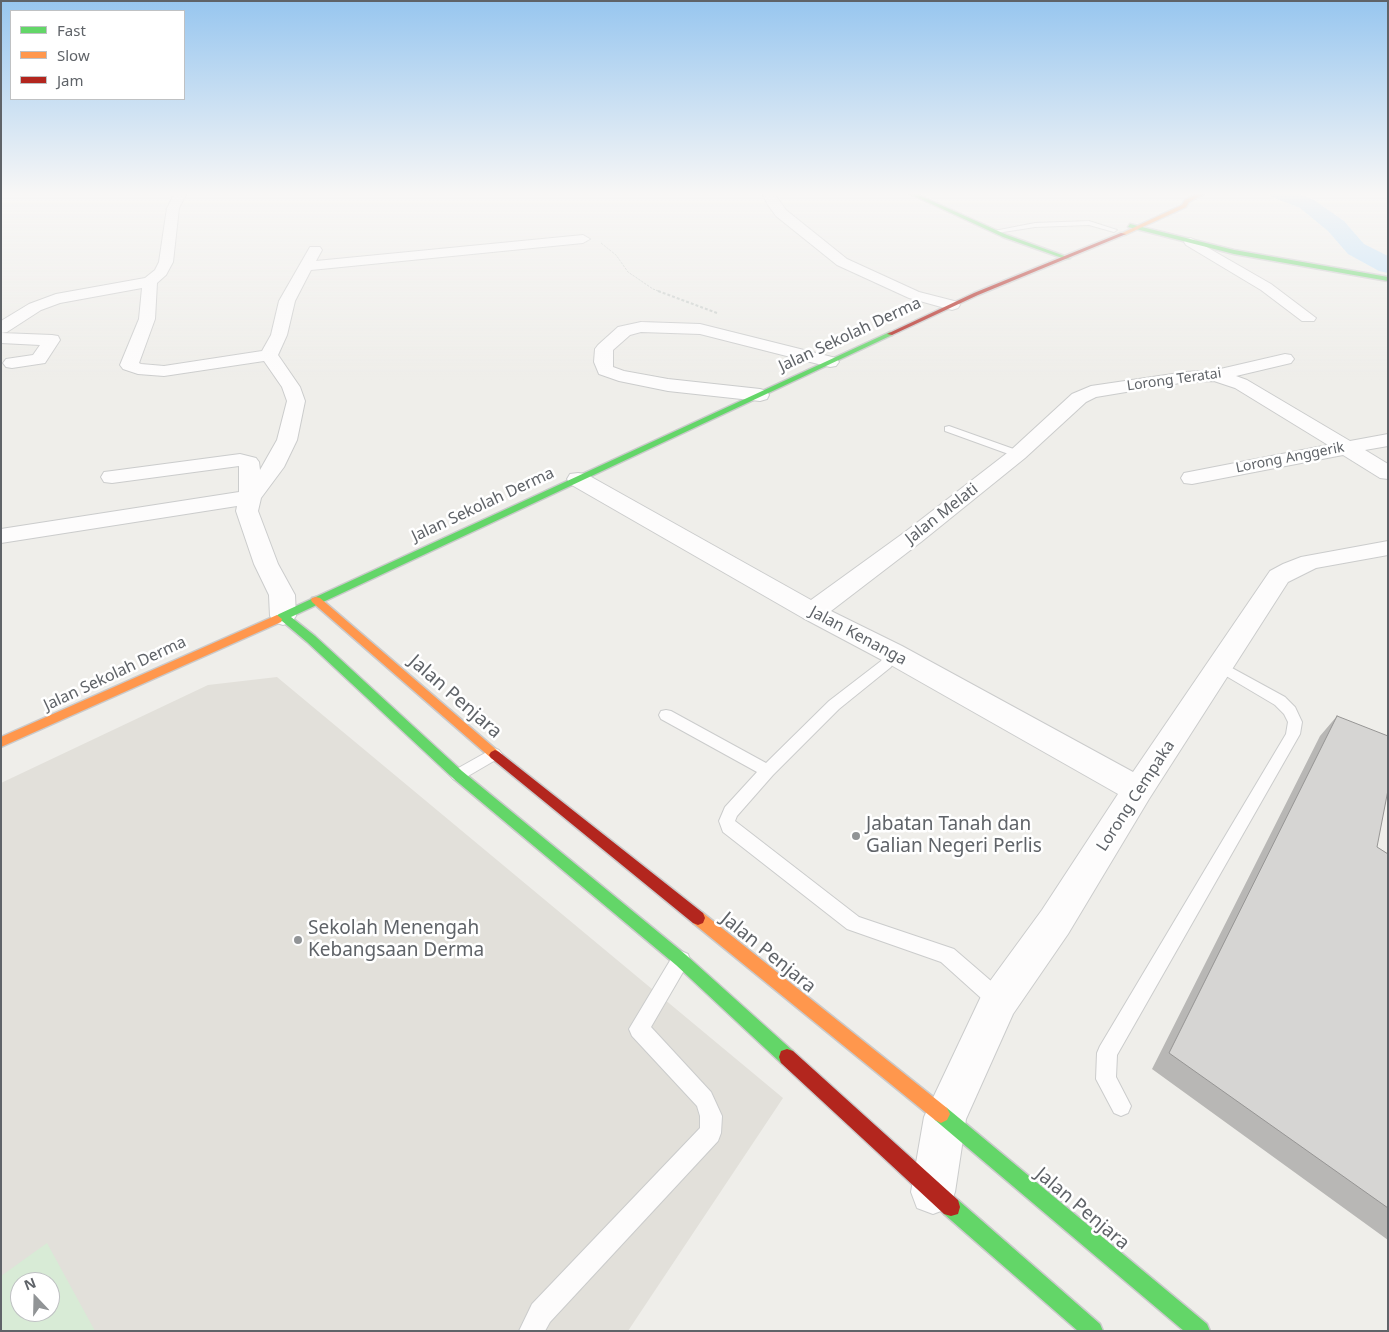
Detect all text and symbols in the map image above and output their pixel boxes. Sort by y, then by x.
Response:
legend [10,10,185,100]
text: Fast [57,20,86,40]
text: Slow [57,45,90,65]
text: Jam [57,70,84,90]
street label: Jalan Sekolah Derma [776,294,924,376]
street label: Lorong Teratai [1126,365,1222,395]
street label: Lorong Anggerik [1234,439,1346,477]
street label: Jalan Sekolah Derma [409,464,557,546]
street label: Jalan Melati [902,480,982,548]
street label: Jalan Kenanga [806,602,910,670]
street label: Jalan Sekolah Derma [41,633,189,715]
street label: Jalan Penjara [404,650,506,744]
street label: Lorong Cempaka [1093,737,1179,855]
place label: Jabatan Tanah dan Galian Negeri Perlis [866,814,1042,858]
marker: Jabatan Tanah dan Galian Negeri Perlis [850,830,862,842]
street label: Jalan Penjara [716,908,820,998]
place label: Sekolah Menengah Kebangsaan Derma [308,918,484,962]
marker: Sekolah Menengah Kebangsaan Derma [292,934,304,946]
street label: Jalan Penjara [1030,1163,1134,1255]
north arrow [10,1272,60,1322]
text: N [21,1273,39,1294]

